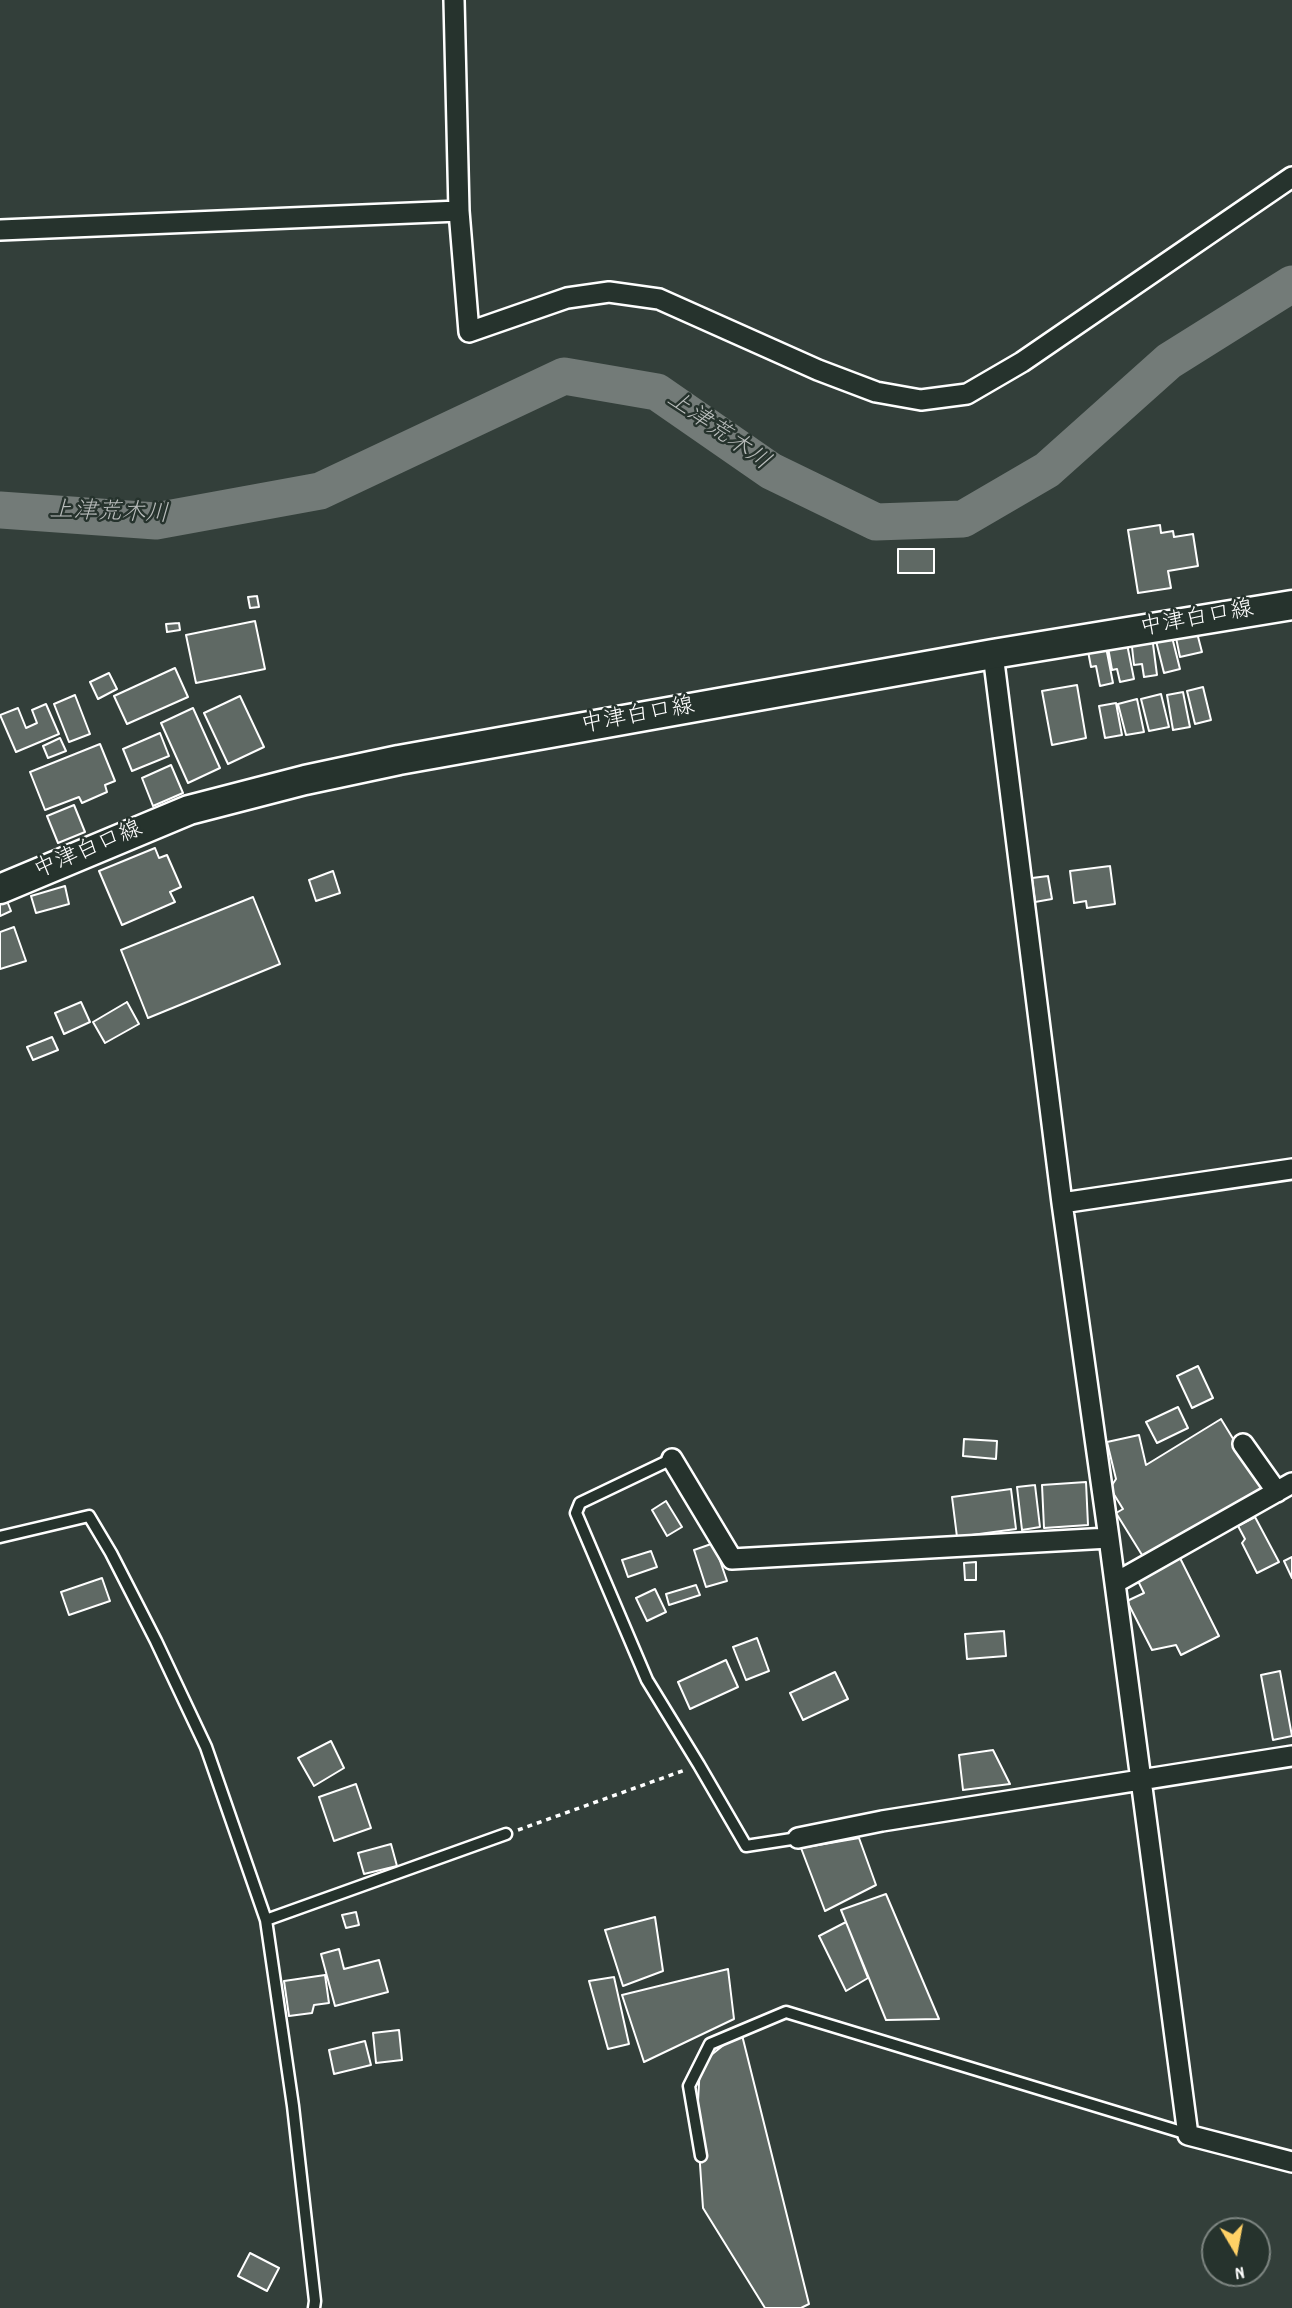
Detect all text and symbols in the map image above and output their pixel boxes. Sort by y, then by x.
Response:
water label: 上津荒木川 [660,387,774,479]
water label: 上津荒木川 [49,499,169,531]
street label: 中津白口線 [1138,597,1256,645]
street label: 中津白口線 [579,694,697,742]
street label: 中津白口線 [31,817,147,887]
north arrow [1201,2217,1271,2287]
text: N [1232,2257,1246,2285]

